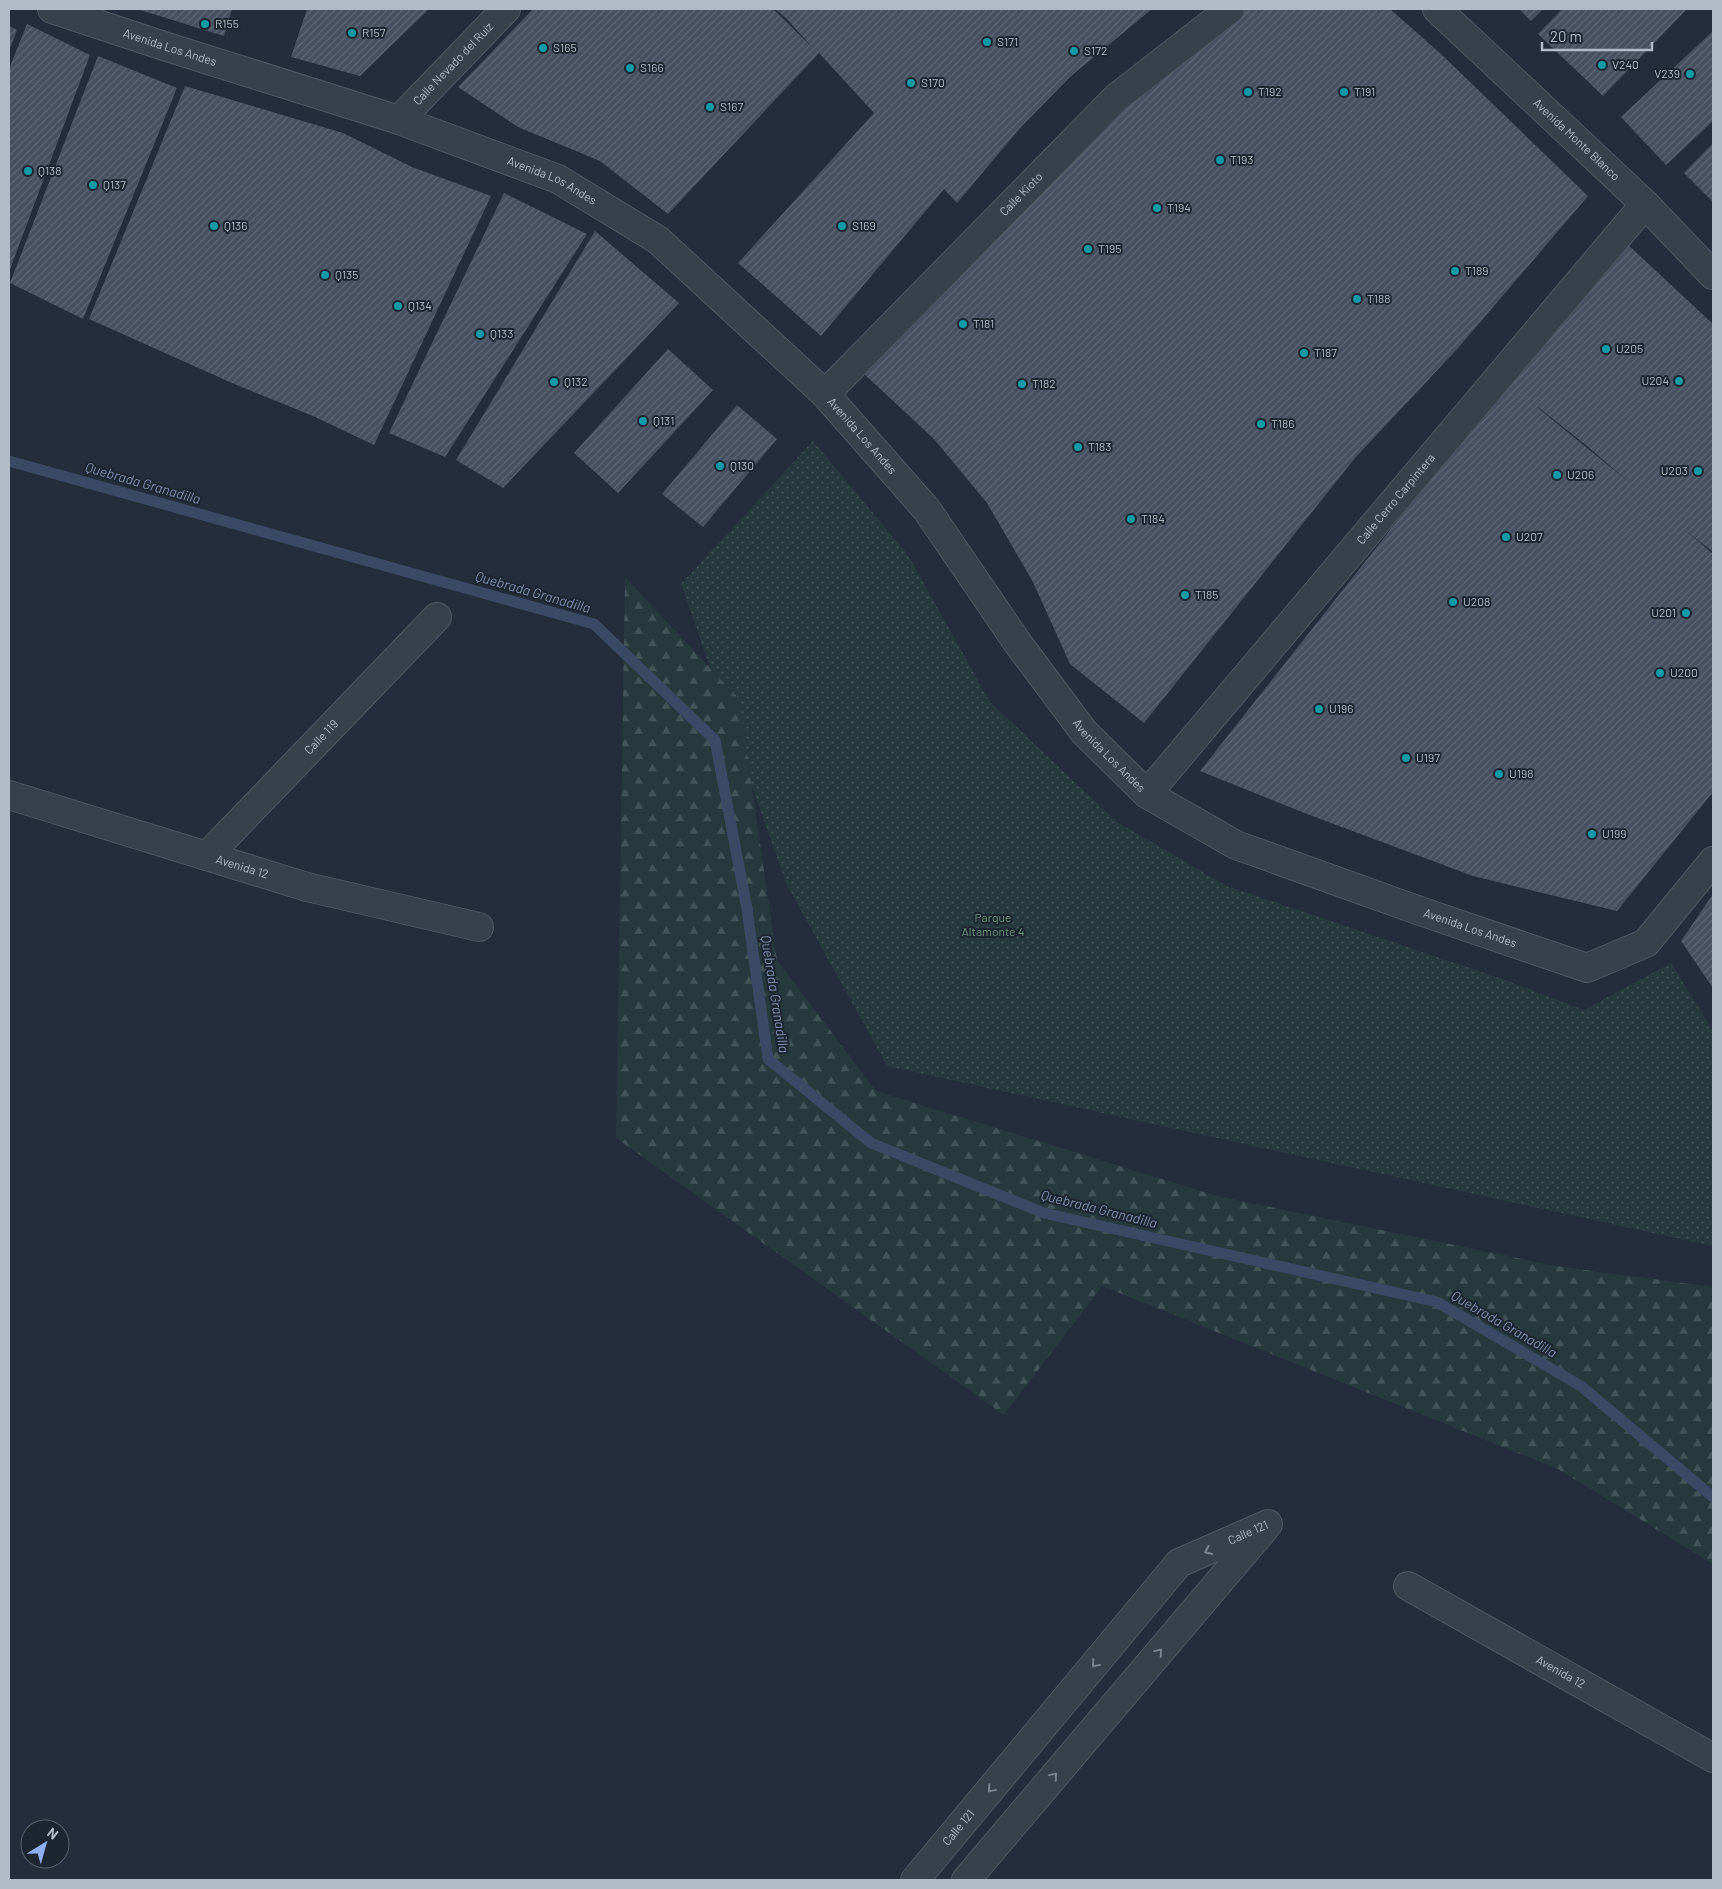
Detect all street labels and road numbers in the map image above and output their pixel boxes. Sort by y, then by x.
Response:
street label: Calle Nevado del Ruíz [410,19,495,107]
street label: Avenida Los Andes [122,25,219,68]
street label: Avenida Monte Blanco [1531,95,1623,183]
street label: Avenida Los Andes [506,153,600,207]
street label: Calle Kioto [996,169,1045,218]
street label: Avenida Los Andes [825,394,900,477]
street label: Calle Cerro Carpintera [1353,450,1437,546]
street label: Calle 119 [301,716,340,757]
street label: Avenida Los Andes [1071,716,1149,795]
street label: Avenida 12 [215,851,270,881]
street label: Avenida Los Andes [1422,905,1519,950]
street label: Calle 121 [1226,1517,1270,1547]
street label: Avenida 12 [1534,1652,1588,1690]
street label: Calle 121 [939,1806,977,1848]

